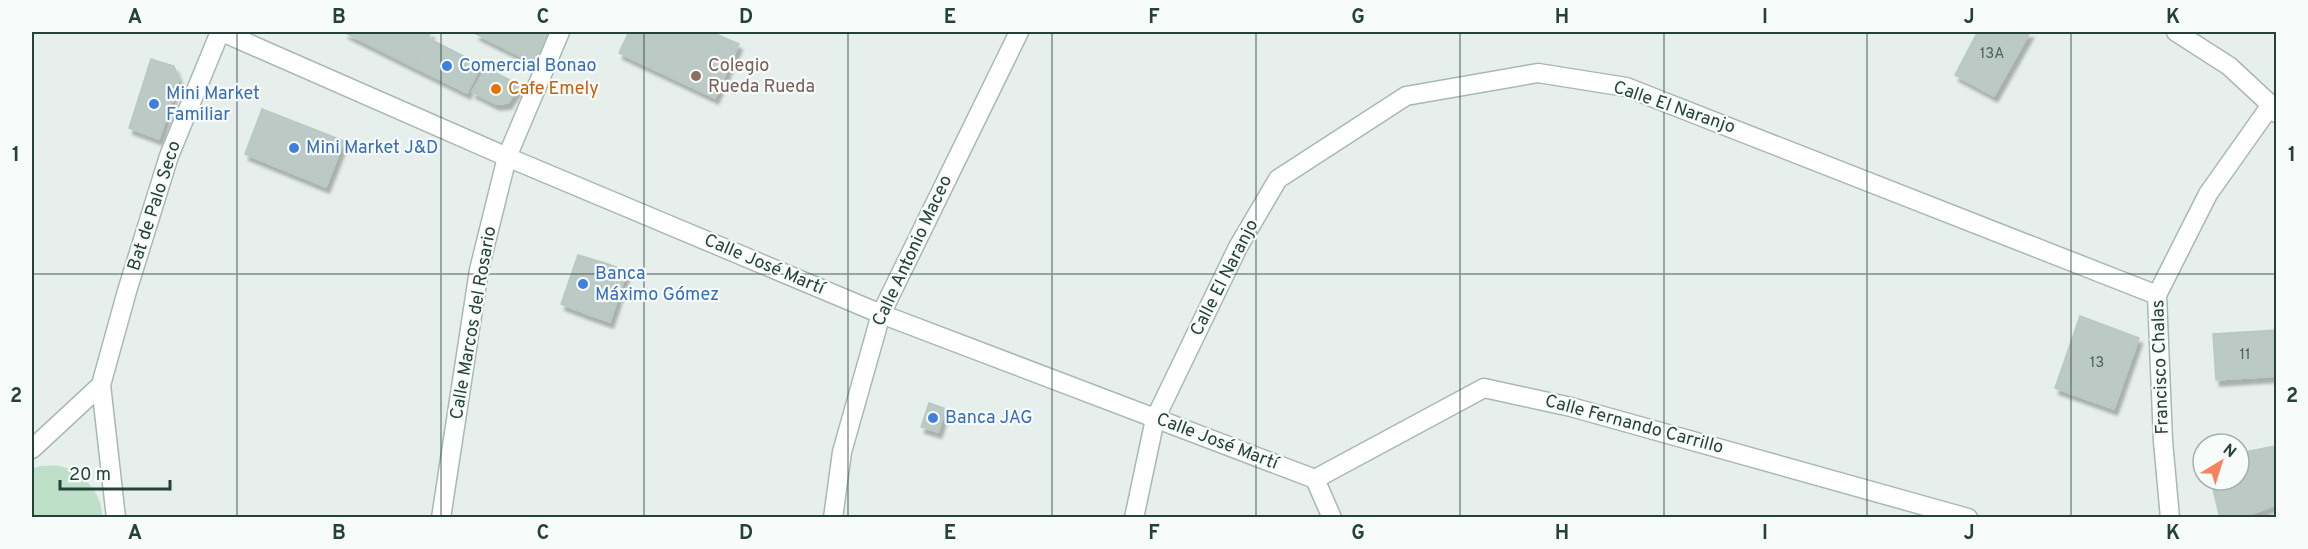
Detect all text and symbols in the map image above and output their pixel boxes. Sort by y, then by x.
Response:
text: A [128,5,142,31]
text: B [332,5,346,31]
text: C [537,5,549,31]
text: D [739,5,753,31]
text: E [944,5,956,31]
text: F [1148,5,1160,31]
text: G [1351,5,1365,31]
text: H [1555,5,1569,31]
text: I [1762,5,1768,31]
text: J [1963,5,1975,31]
text: K [2166,5,2180,31]
house number: 13A [1980,45,2004,64]
place label: Comercial Bonao [459,55,597,78]
place label: Colegio Rueda Rueda [708,55,815,99]
marker: Comercial Bonao [440,59,454,73]
marker: Colegio Rueda Rueda [689,69,703,83]
street label: Calle El Naranjo [1610,76,1738,140]
place label: Cafe Emely [508,78,599,101]
marker: Cafe Emely [489,82,503,96]
place label: Mini Market Familiar [166,83,260,127]
marker: Mini Market Familiar [147,97,161,111]
place label: Mini Market J&D [306,137,438,160]
street label: Bat de Palo Seco [123,138,187,274]
marker: Mini Market J&D [287,141,301,155]
text: 1 [12,143,20,169]
text: 1 [2288,143,2296,169]
street label: Calle Antonio Maceo [868,172,958,330]
street label: Calle El Naranjo [1186,216,1264,340]
street label: Calle Marcos del Rosario [446,225,502,421]
street label: Calle José Martí [700,229,829,301]
place label: Banca Máximo Gómez [595,263,719,307]
marker: Banca Máximo Gómez [576,277,590,291]
street label: Francisco Chalas [2147,299,2175,435]
house number: 11 [2239,346,2251,365]
house number: 13 [2090,354,2104,373]
text: 2 [10,384,22,410]
text: 2 [2286,384,2298,410]
street label: Calle Fernando Carrillo [1542,390,1726,460]
place label: Banca JAG [945,407,1033,430]
street label: Calle José Martí [1153,408,1282,476]
marker: Banca JAG [926,411,940,425]
north arrow [2191,432,2251,492]
text: N [2218,440,2240,463]
scale bar [60,453,170,491]
text: 20 m [69,464,111,487]
text: A [128,521,142,547]
text: B [332,521,346,547]
text: C [537,521,549,547]
text: D [739,521,753,547]
text: E [944,521,956,547]
text: F [1148,521,1160,547]
text: G [1351,521,1365,547]
text: H [1555,521,1569,547]
text: I [1762,521,1768,547]
text: J [1963,521,1975,547]
text: K [2166,521,2180,547]

